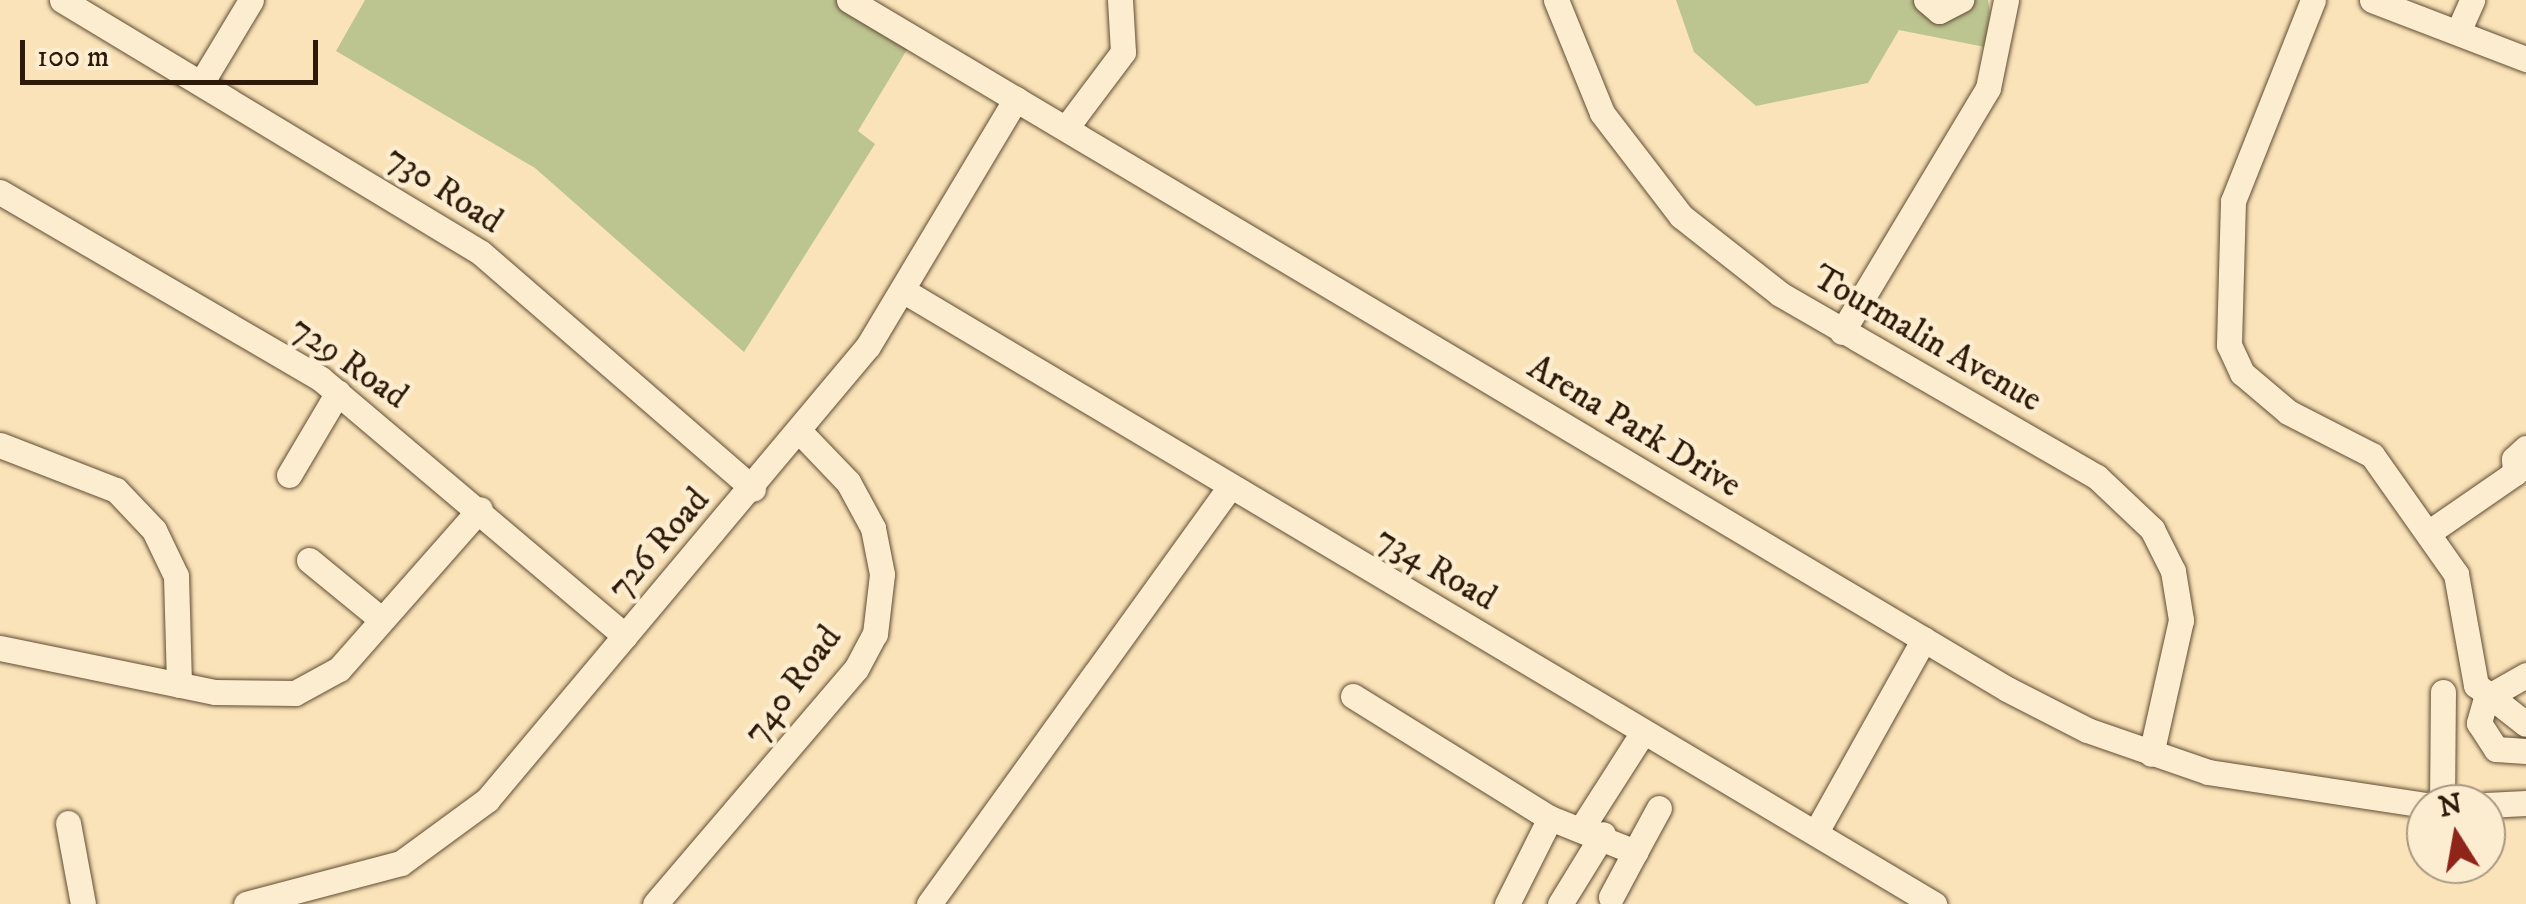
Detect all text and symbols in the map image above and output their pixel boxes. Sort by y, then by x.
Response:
scale bar [25,20,322,82]
text: 100 m [37,39,109,76]
street label: 730 Road [378,137,510,243]
street label: Tourmalin Avenue [1805,257,2049,421]
street label: 729 Road [282,308,416,418]
street label: Arena Park Drive [1520,347,1748,507]
street label: 726 Road [599,480,719,608]
street label: 734 Road [1369,518,1503,620]
street label: 740 Road [735,618,851,752]
north arrow [2406,784,2506,884]
text: N [2436,787,2465,825]

